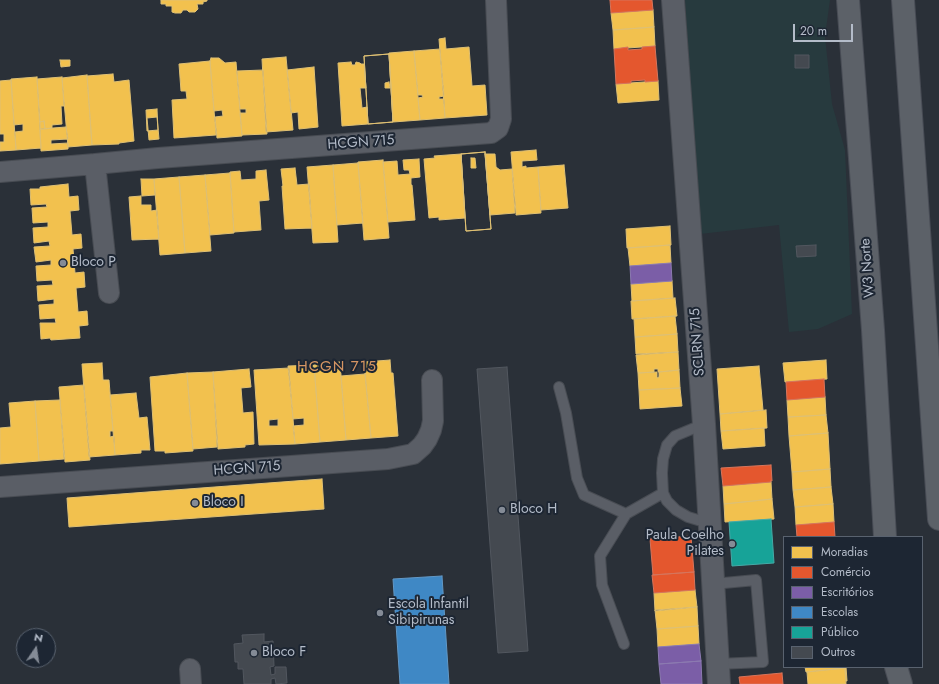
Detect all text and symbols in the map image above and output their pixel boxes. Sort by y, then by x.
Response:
scale bar [795,16,855,42]
text: 20 m [800,22,827,40]
street label: HCGN 715 [327,132,395,154]
street label: W3 Norte [858,238,878,298]
place label: Bloco P [71,255,116,271]
marker: Bloco P [58,258,68,268]
street label: SCLRN 715 [687,307,709,377]
district label: HCGN 715 [297,358,377,376]
street label: HCGN 715 [213,458,281,480]
place label: Bloco I [203,495,244,511]
marker: Bloco I [190,498,200,508]
place label: Bloco H [510,502,557,518]
marker: Bloco H [497,505,507,515]
place label: Paula Coelho Pilates [646,528,724,560]
legend [783,536,923,668]
marker: Paula Coelho Pilates [727,539,737,549]
text: Moradias [821,543,868,561]
text: Comércio [821,563,871,581]
text: Escritórios [821,583,873,601]
place label: Escola Infantil Sibipirunas [388,597,469,630]
text: Escolas [821,603,858,621]
marker: Escola Infantil Sibipirunas [375,608,385,618]
text: Público [821,623,859,641]
north arrow [16,628,56,668]
text: N [32,629,45,646]
text: Outros [821,643,855,661]
place label: Bloco F [262,645,306,661]
marker: Bloco F [249,648,259,658]

